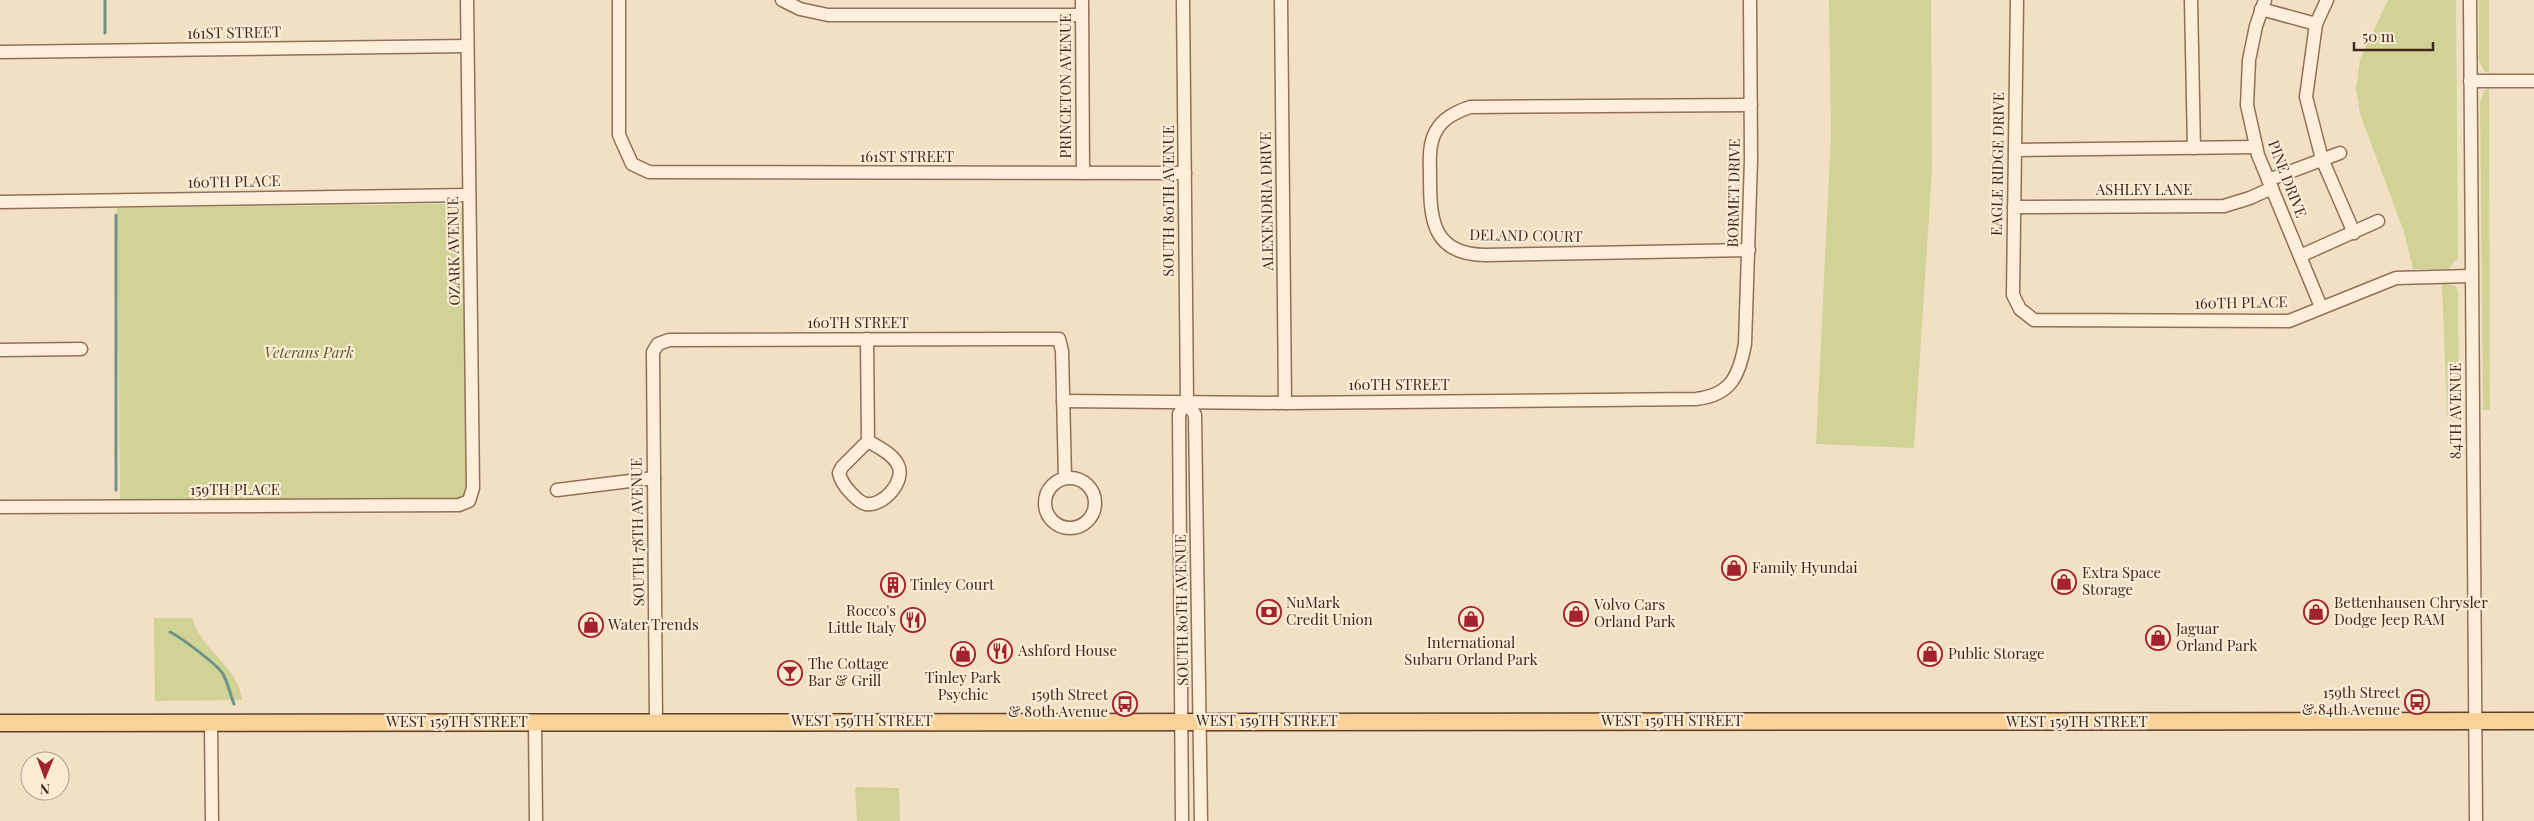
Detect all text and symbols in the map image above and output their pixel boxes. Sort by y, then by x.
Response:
street label: PRINCETON AVENUE [1055,14,1075,158]
scale bar [2354,20,2433,52]
street label: 161ST STREET [187,21,281,43]
text: 50 m [2362,26,2395,46]
street label: EAGLE RIDGE DRIVE [1986,92,2008,236]
street label: SOUTH 80TH AVENUE [1158,125,1178,277]
street label: ALEXENDRIA DRIVE [1255,131,1277,272]
street label: PINE DRIVE [2264,137,2312,220]
street label: BORMET DRIVE [1722,138,1744,248]
street label: 161ST STREET [860,146,954,166]
street label: 160TH PLACE [187,170,281,192]
street label: ASHLEY LANE [2095,179,2192,199]
street label: OZARK AVENUE [442,196,464,306]
street label: DELAND COURT [1469,224,1583,246]
street label: 160TH PLACE [2194,291,2288,313]
street label: 160TH STREET [807,312,909,332]
park label: Veterans Park [264,342,354,362]
street label: 84TH AVENUE [2445,363,2465,459]
street label: 160TH STREET [1348,374,1450,394]
street label: SOUTH 78TH AVENUE [626,457,648,607]
street label: 159TH PLACE [190,479,280,499]
street label: SOUTH 80TH AVENUE [1170,534,1192,686]
shop icon: Family Hyundai [1721,555,1747,581]
place label: Family Hyundai [1752,557,1858,577]
place label: Extra Space Storage [2082,562,2161,599]
shop icon: Extra Space Storage [2051,569,2077,595]
building icon: Tinley Court [880,572,906,598]
place label: Tinley Court [910,574,995,594]
place label: NuMark Credit Union [1286,592,1373,629]
place label: Bettenhausen Chrysler Dodge Jeep RAM [2334,592,2488,629]
place label: Volvo Cars Orland Park [1593,594,1676,631]
bank icon: NuMark Credit Union [1256,599,1282,625]
shop icon: Bettenhausen Chrysler Dodge Jeep RAM [2303,599,2329,625]
place label: Rocco's Little Italy [828,600,896,637]
shop icon: Volvo Cars Orland Park [1563,601,1589,627]
shop icon: International Subaru Orland Park [1458,606,1484,632]
restaurant icon: Rocco's Little Italy [900,607,926,633]
shop icon: Water Trends [578,612,604,638]
place label: Water Trends [607,614,699,634]
place label: Jaguar Orland Park [2175,618,2258,655]
shop icon: Jaguar Orland Park [2145,625,2171,651]
place label: International Subaru Orland Park [1404,632,1538,669]
restaurant icon: Ashford House [987,638,1013,664]
place label: Ashford House [1017,640,1117,660]
shop icon: Tinley Park Psychic [950,641,976,667]
shop icon: Public Storage [1917,641,1943,667]
place label: Public Storage [1948,643,2045,663]
place label: The Cottage Bar & Grill [808,653,889,690]
bar icon: The Cottage Bar & Grill [777,660,803,686]
place label: Tinley Park Psychic [925,667,1002,704]
place label: 159th Street & 84th Avenue [2302,682,2401,719]
place label: 159th Street & 80th Avenue [1008,684,1109,721]
bus stop icon: 159th Street & 84th Avenue [2404,689,2430,715]
bus stop icon: 159th Street & 80th Avenue [1112,691,1138,717]
street label: WEST 159TH STREET [790,710,933,730]
street label: WEST 159TH STREET [1195,710,1338,730]
street label: WEST 159TH STREET [1600,710,1743,730]
street label: WEST 159TH STREET [385,711,528,731]
street label: WEST 159TH STREET [2005,711,2148,731]
north arrow [20,751,70,801]
text: N [40,780,50,799]

